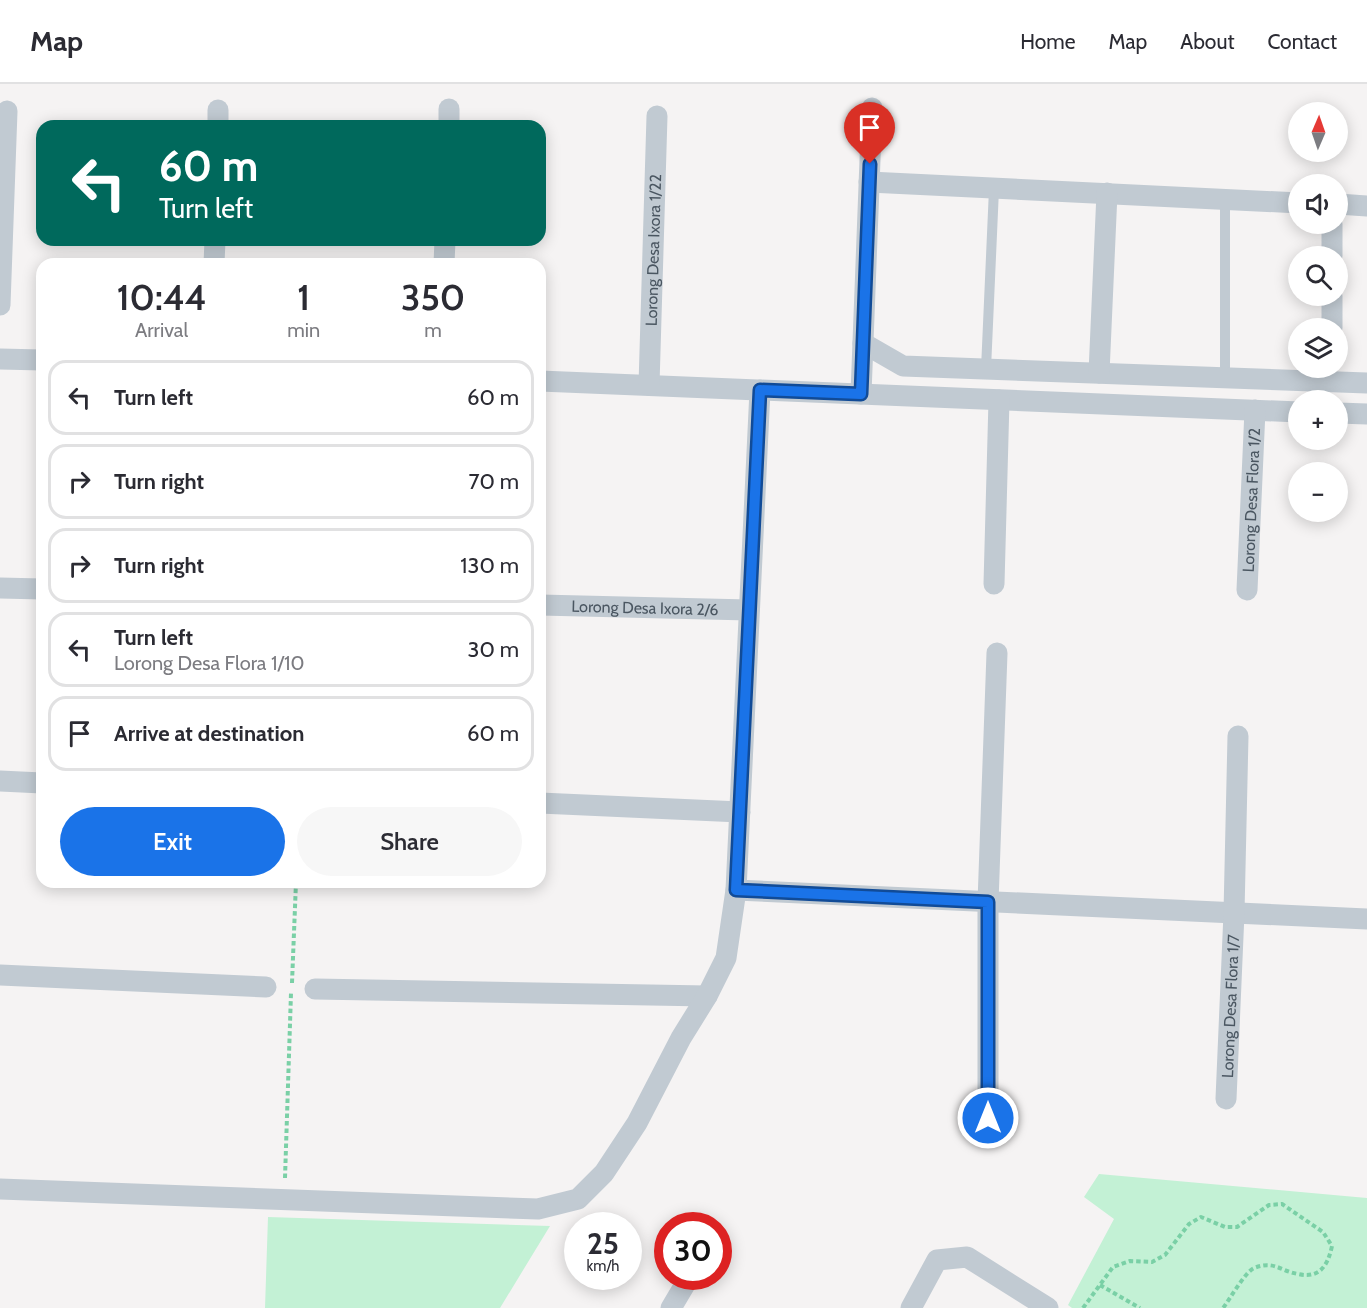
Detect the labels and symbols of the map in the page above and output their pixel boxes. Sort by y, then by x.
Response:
pin [844,102,895,164]
north arrow [1288,102,1348,162]
street label: Lorong Desa Ixora 1/22 [641,174,665,326]
street label: Lorong Desa Flora 1/2 [1238,428,1264,573]
street label: Lorong Desa Ixora 2/6 [571,596,719,619]
street label: Lorong Desa Flora 1/7 [1217,934,1243,1078]
position arrow [956,1086,1020,1150]
speed limit sign: 30 [654,1212,732,1290]

